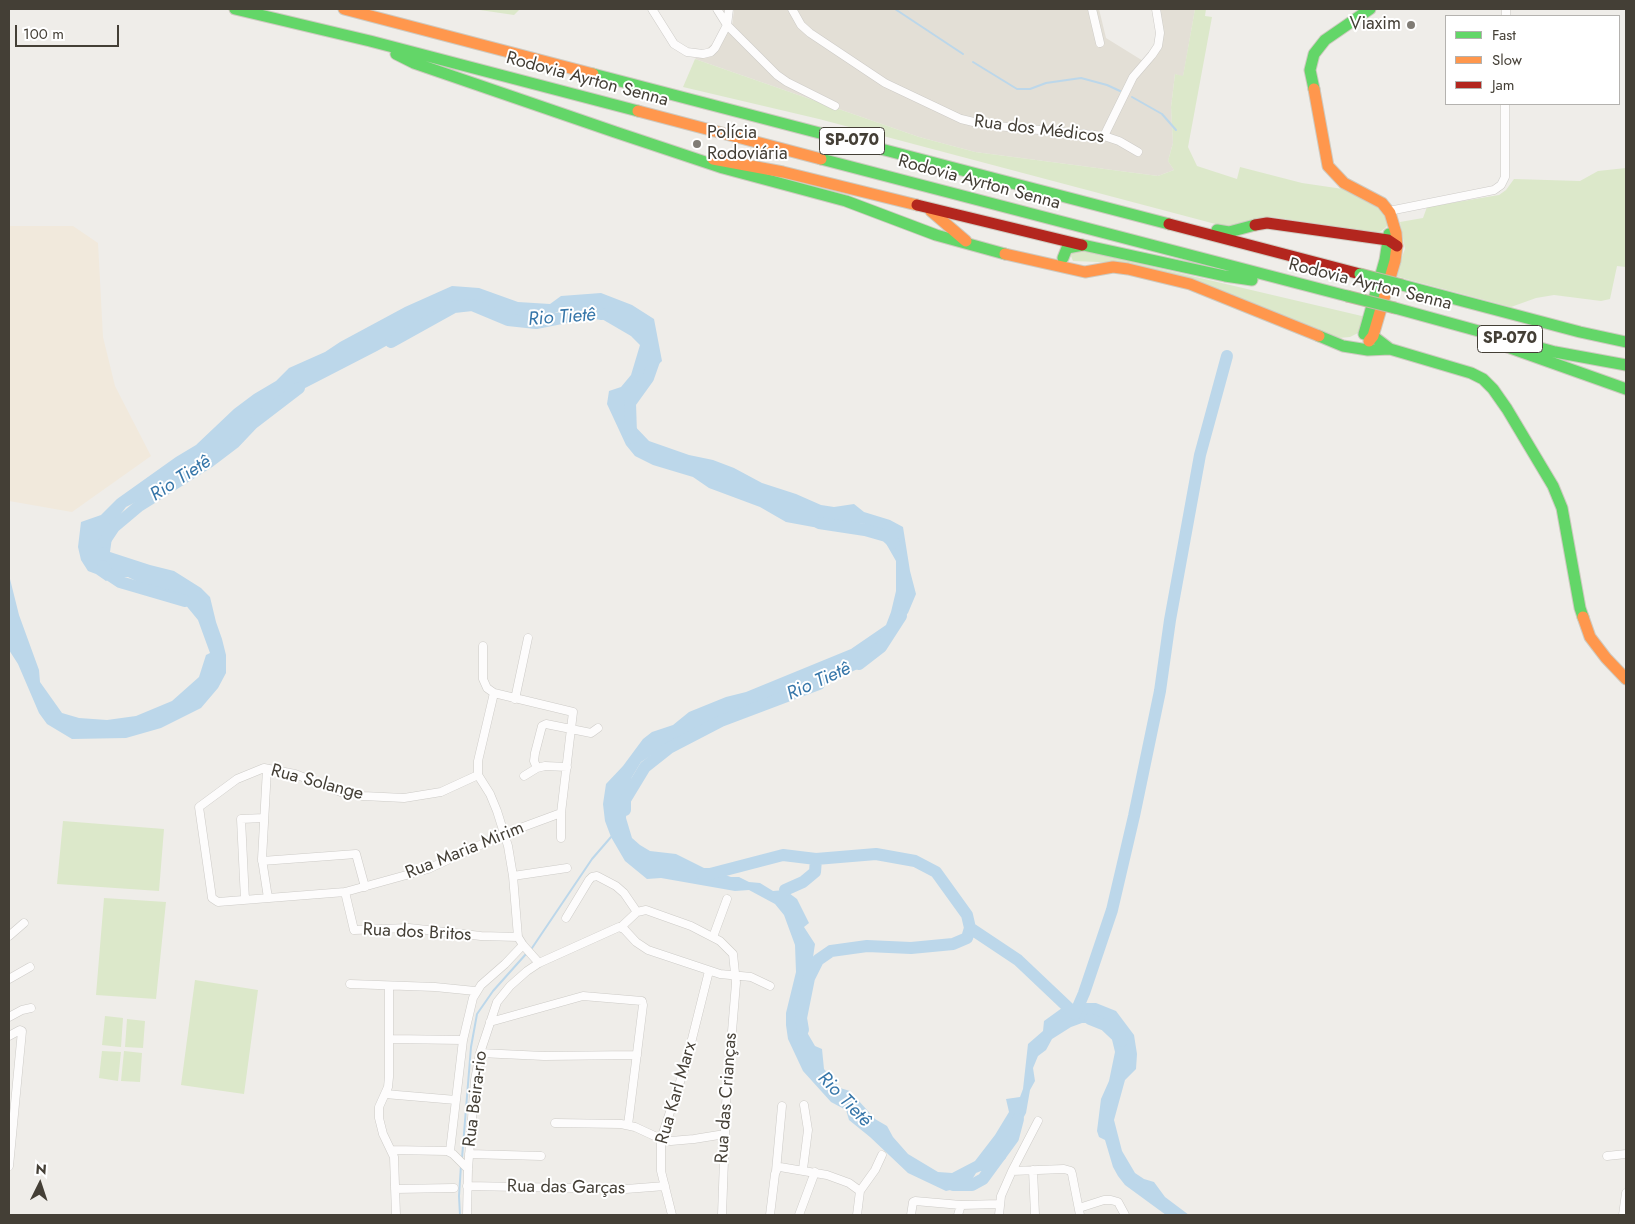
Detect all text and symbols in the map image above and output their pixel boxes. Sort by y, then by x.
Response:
place label: Viaxim [1350,14,1401,36]
scale bar [18,15,121,47]
legend [1445,15,1620,105]
marker: Viaxim [1405,19,1417,31]
text: 100 m [23,23,64,45]
text: Fast [1492,24,1516,46]
street label: Rodovia Ayrton Senna [503,48,671,112]
text: Slow [1492,49,1522,71]
text: Jam [1492,74,1515,96]
street label: Rua dos Médicos [973,111,1105,149]
place label: Polícia Rodoviária [707,123,788,166]
road number: SP-070 [820,128,884,154]
marker: Polícia Rodoviária [691,138,703,150]
street label: Rodovia Ayrton Senna [895,151,1063,215]
street label: Rodovia Ayrton Senna [1286,254,1454,316]
water label: Rio Tietê [527,304,597,332]
road number: SP-070 [1478,326,1542,352]
water label: Rio Tietê [146,451,216,507]
water label: Rio Tietê [783,658,855,706]
street label: Rua Solange [268,760,366,806]
street label: Rua Maria Mirim [403,817,527,885]
street label: Rua dos Britos [362,919,472,947]
street label: Rua das Crianças [712,1032,742,1164]
street label: Rua Karl Marx [652,1039,702,1147]
street label: Rua Beira-rio [459,1050,493,1148]
water label: Rio Tietê [812,1068,876,1132]
north arrow [15,1159,65,1209]
text: N [35,1159,47,1179]
street label: Rua das Garças [507,1176,625,1200]

